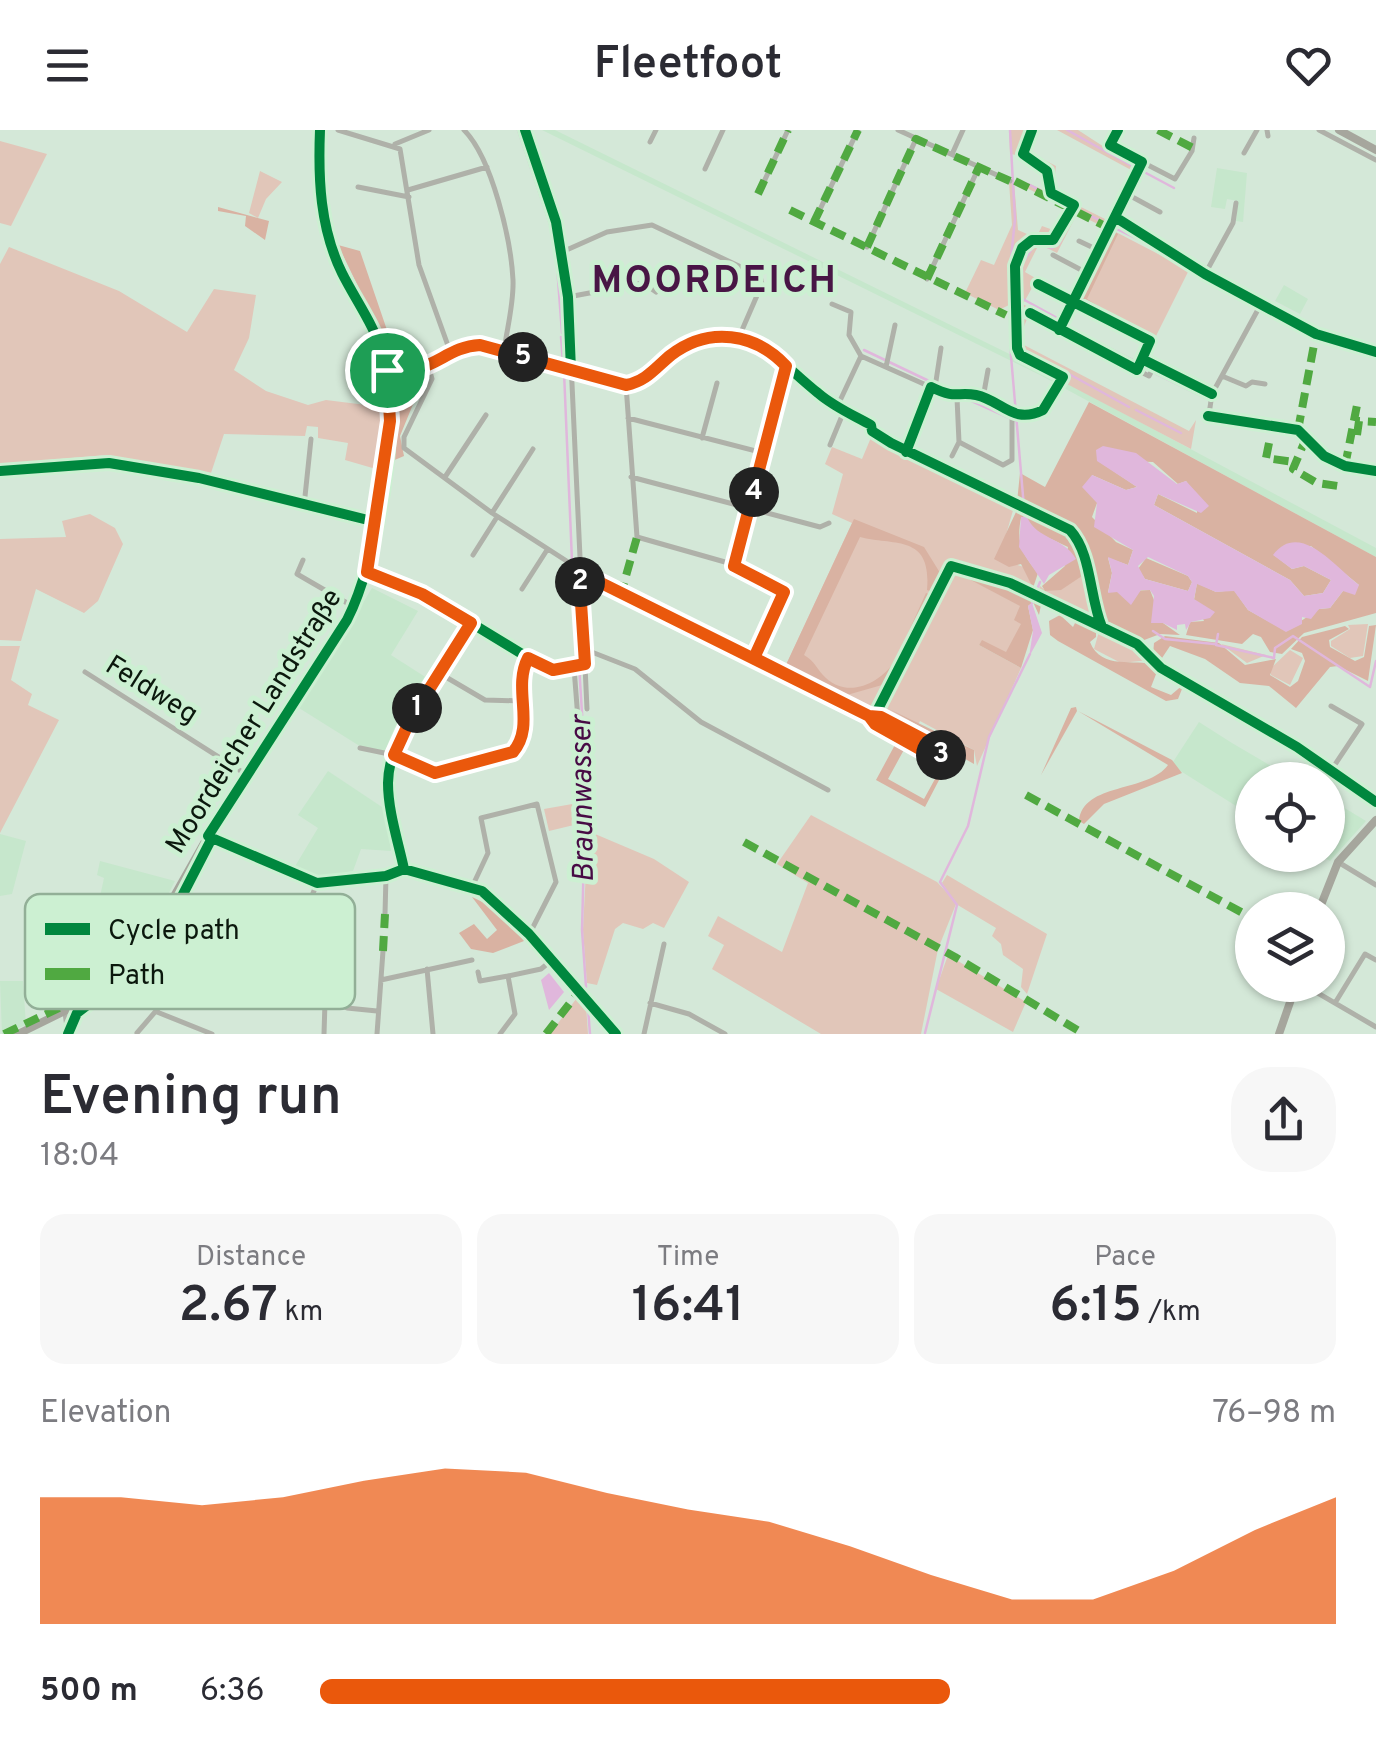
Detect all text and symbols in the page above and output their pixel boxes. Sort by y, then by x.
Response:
text: Fleetfoot [594,37,782,94]
icon: menu [40,38,95,93]
icon: heart [1281,38,1336,93]
district label: MOORDEICH [591,258,839,307]
pin [345,328,430,413]
pin: 5 [498,332,548,382]
text: 5 [514,339,532,375]
icon: arrive [360,343,415,398]
pin: 4 [729,467,779,517]
text: 4 [745,474,763,510]
pin: 2 [555,557,605,607]
text: 2 [571,564,589,600]
street label: Moordeicher Landstraße [159,583,351,861]
street label: Feldweg [98,649,204,733]
pin: 1 [392,683,442,733]
text: 1 [411,690,423,726]
water label: Braunwasser [564,713,604,883]
pin: 3 [916,730,966,780]
text: 3 [933,737,949,773]
map controls [1235,762,1345,1002]
button: locate [1235,762,1345,872]
button: layers [1235,892,1345,1002]
legend [25,894,355,1009]
text: Cycle path [108,914,240,950]
text: Path [108,959,165,995]
text: Evening run [40,1064,342,1134]
button: share [1231,1067,1336,1172]
text: 18:04 [40,1137,119,1177]
text: Distance [196,1240,306,1276]
text: Time [657,1240,719,1276]
text: Pace [1094,1240,1156,1276]
text: 2.67 [179,1276,278,1339]
text: 16:41 [631,1276,745,1339]
text: 6:15 [1049,1276,1142,1339]
text: km [278,1295,323,1331]
text: /km [1142,1295,1201,1331]
text: Elevation [40,1394,172,1434]
text: 76–98 m [1212,1394,1336,1434]
text: 500 m [40,1672,138,1712]
text: 6:36 [200,1672,265,1712]

